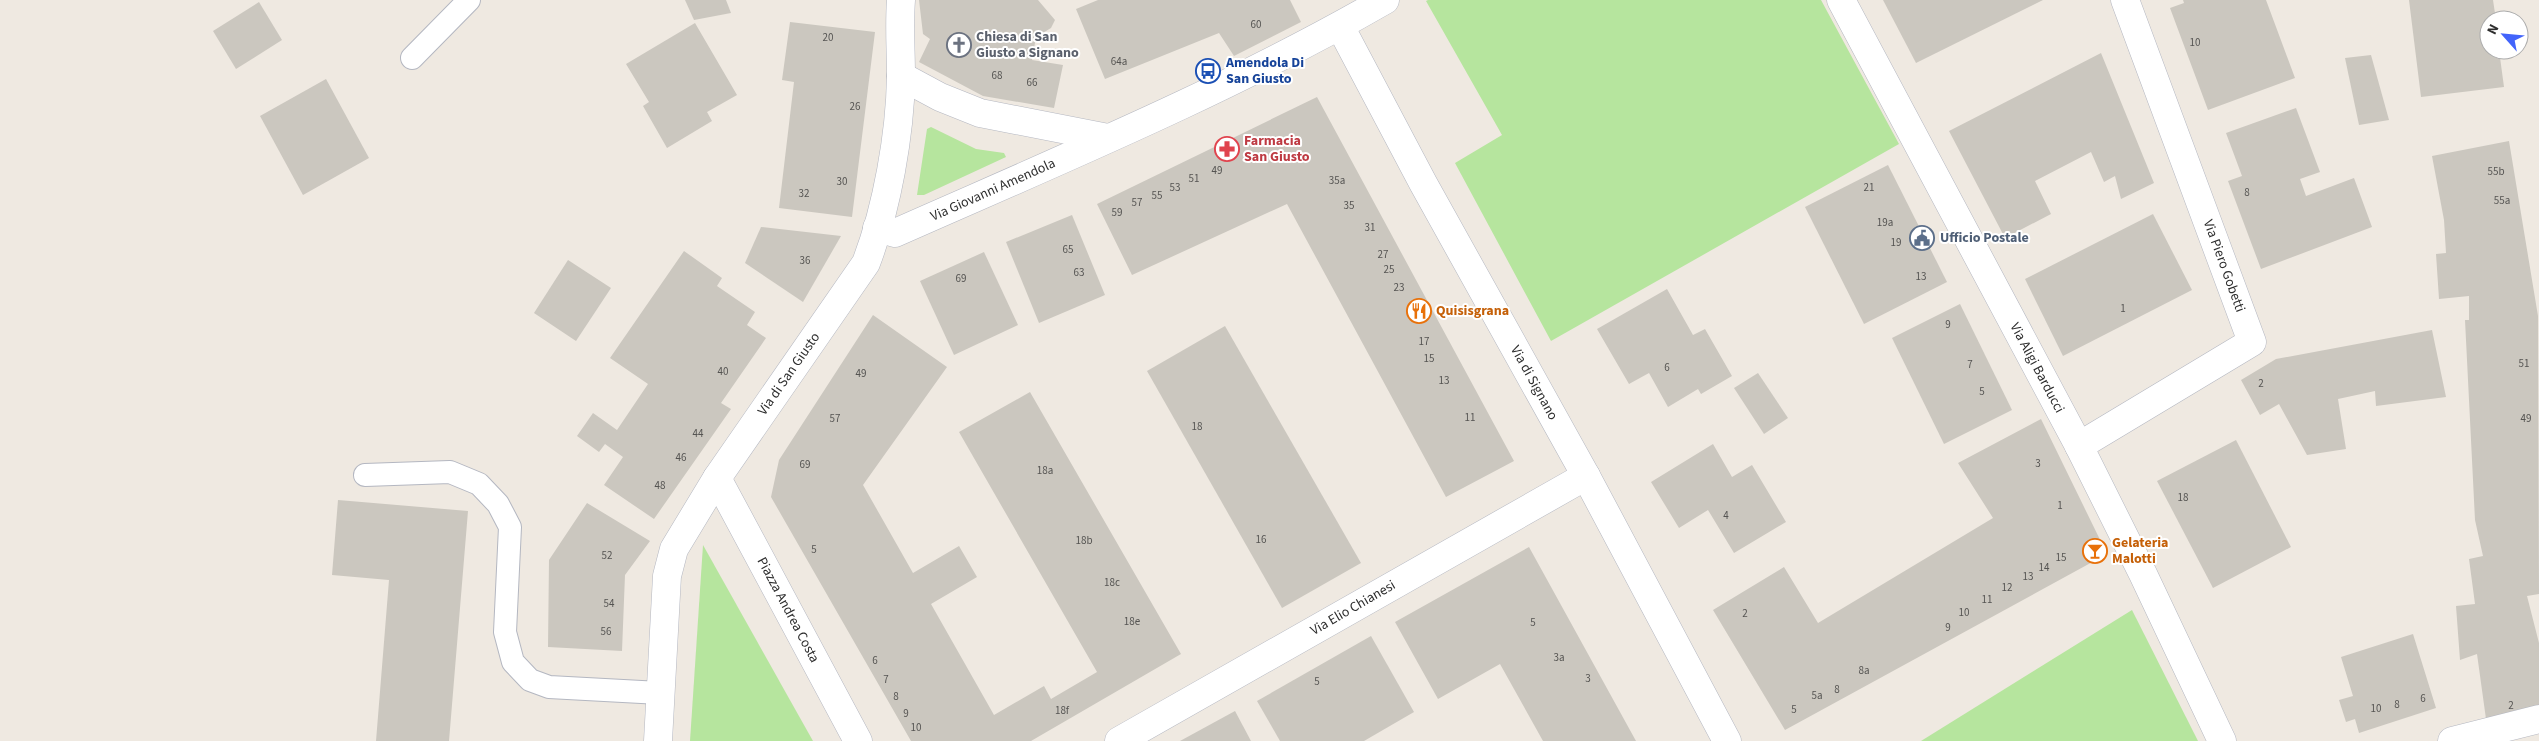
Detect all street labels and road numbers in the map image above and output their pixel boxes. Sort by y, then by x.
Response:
street label: Via Giovanni Amendola [927,153,1059,227]
street label: Via Piero Gobetti [2198,217,2250,315]
street label: Via Aligi Barducci [2005,319,2069,417]
street label: Via di San Giusto [753,329,825,419]
street label: Via di Signano [1505,342,1563,424]
street label: Piazza Andrea Costa [752,554,824,666]
street label: Via Elio Chianesi [1307,576,1399,640]

